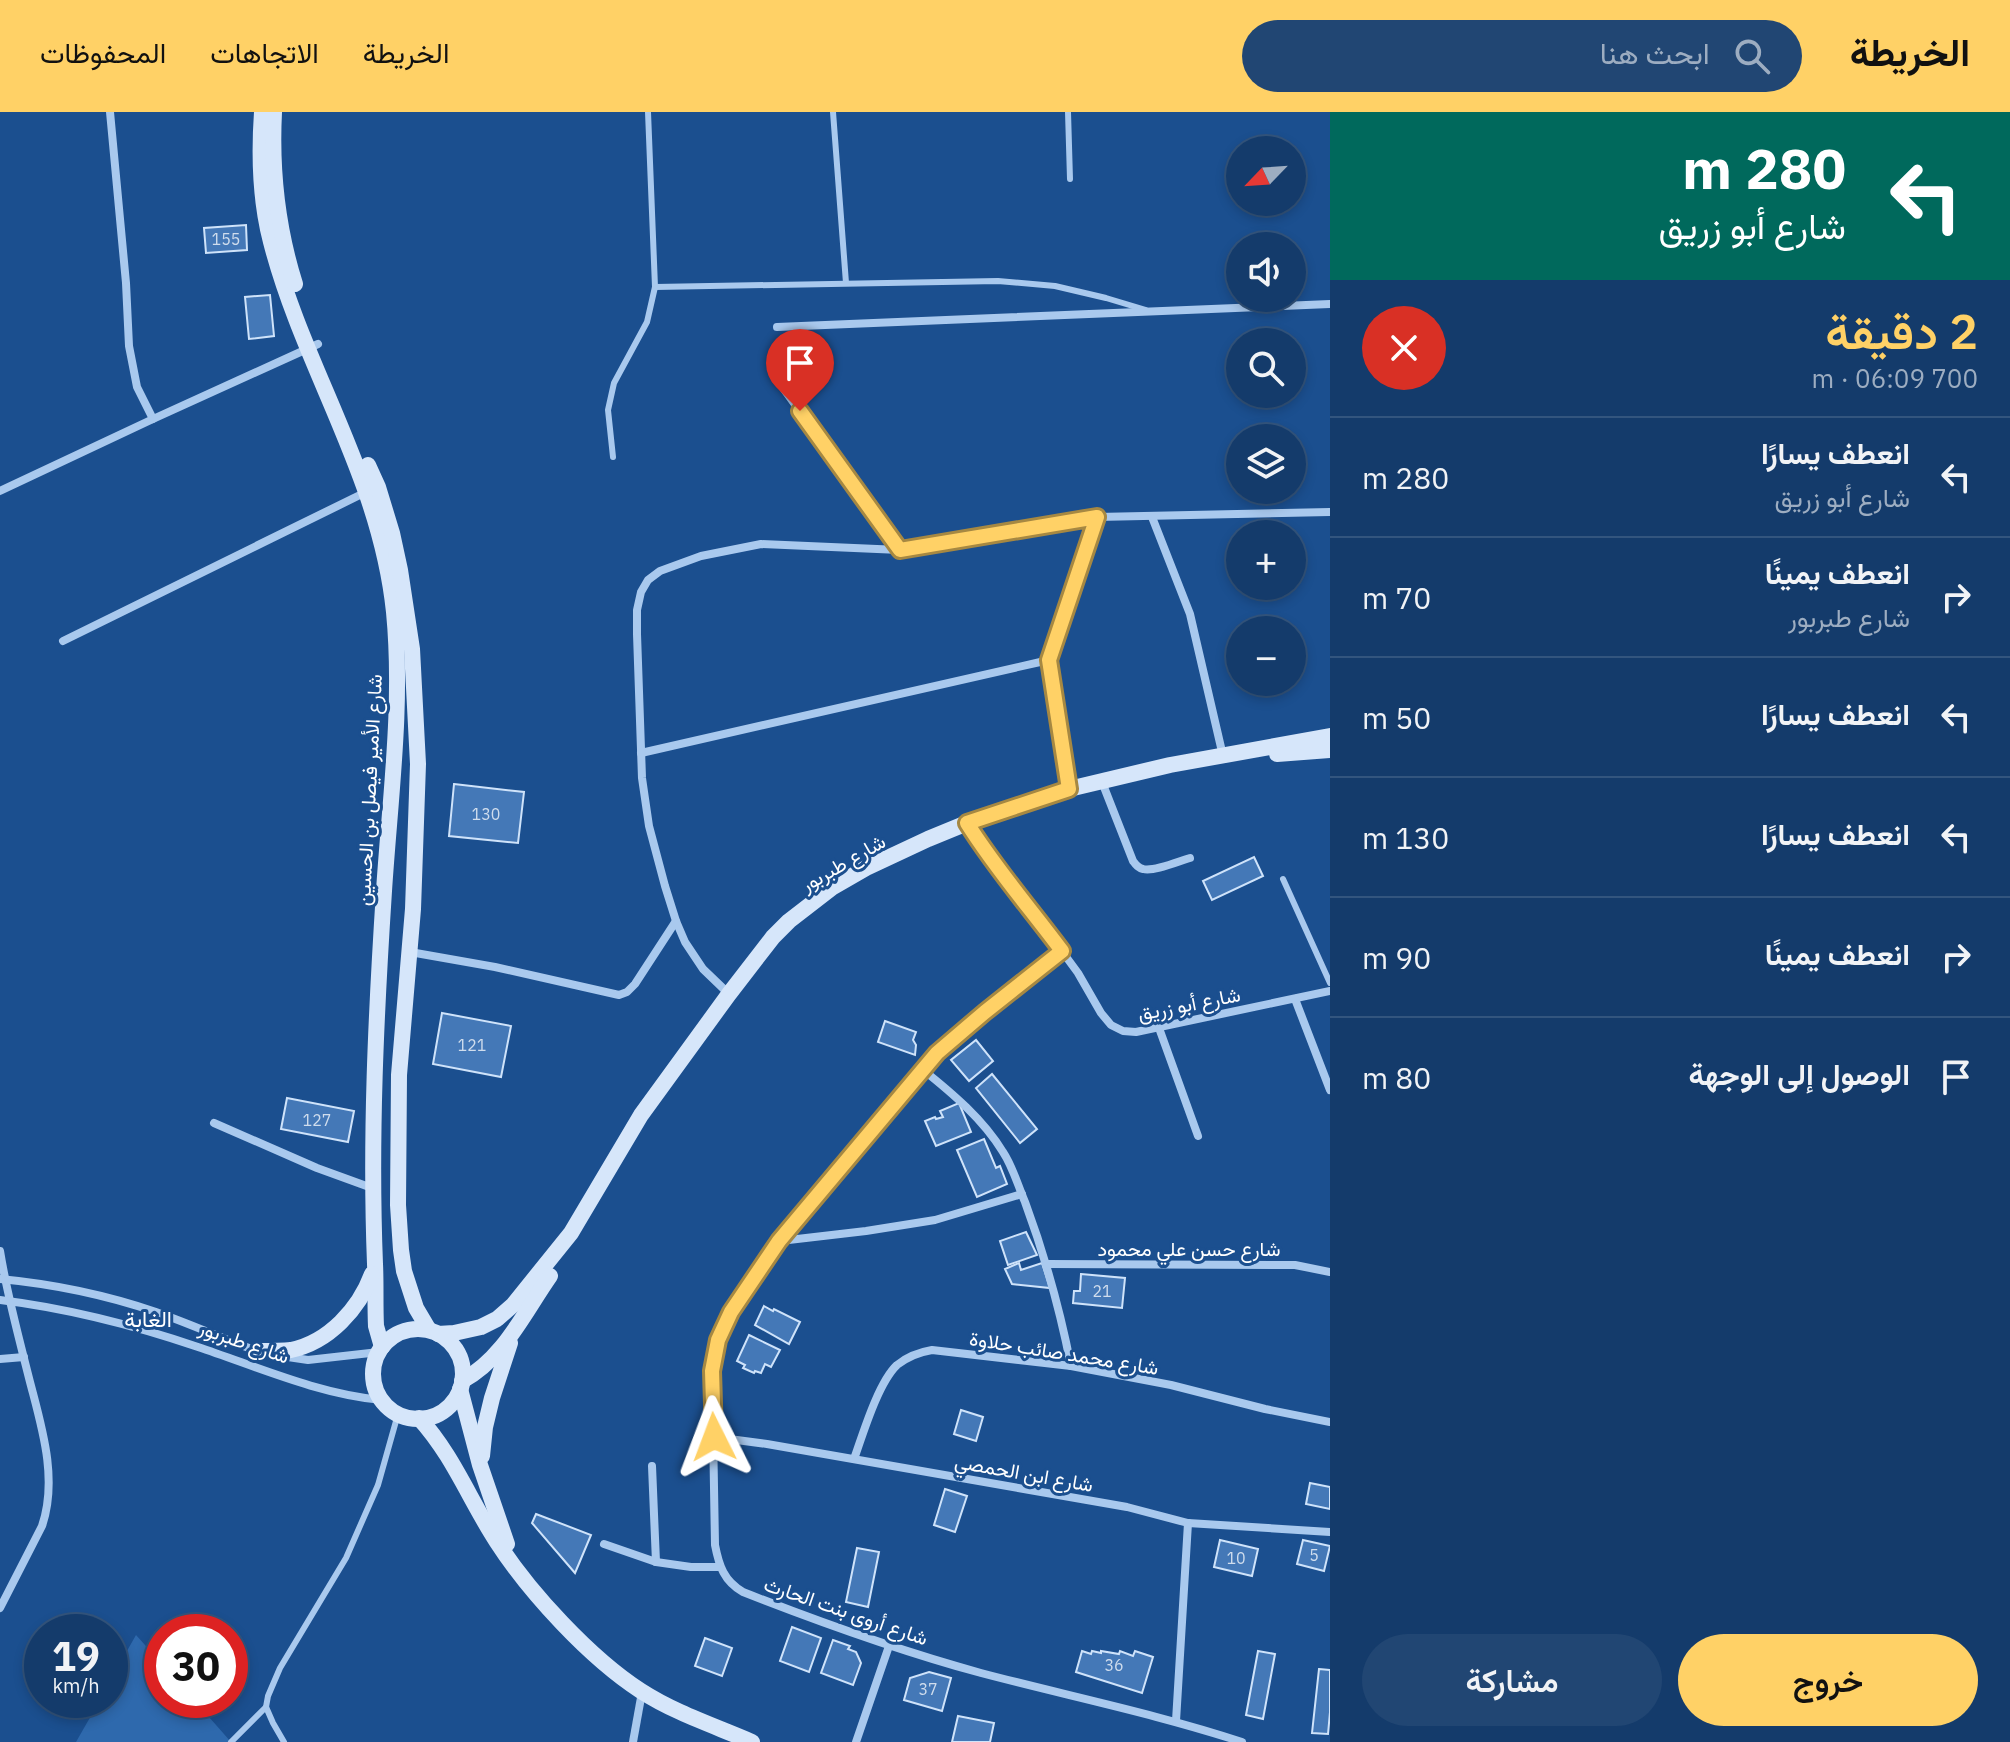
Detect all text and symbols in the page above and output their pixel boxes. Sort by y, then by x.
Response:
search box [1242,20,1802,92]
text: الخريطة [1850,27,1970,76]
text: ابحث هنا [1600,33,1710,72]
text: المحفوظات [40,34,166,71]
text: الاتجاهات [210,34,319,71]
text: الخريطة [363,34,449,71]
icon: search [1730,34,1774,78]
text: 280 m [1682,132,1846,204]
north arrow [1226,136,1306,216]
map controls [1226,136,1306,696]
icon: left [1874,144,1978,248]
text: شارع أبو زريق [1659,202,1846,249]
house number: 155 [212,229,240,249]
button: sound [1226,232,1306,312]
text: 2 دقيقة [1825,300,1978,362]
button: close [1362,306,1446,390]
button: search [1226,328,1306,408]
pin [766,329,834,411]
icon: arrive [778,341,822,385]
text: 700 m · 06:09 [1812,361,1978,395]
button: layers [1226,424,1306,504]
text: انعطف يسارًا [1761,433,1910,472]
icon: left [1934,455,1978,499]
text: 280 m [1362,458,1449,497]
text: شارع أبو زريق [1775,480,1910,514]
button: + [1226,520,1306,600]
text: انعطف يمينًا [1765,553,1910,592]
icon: right [1934,575,1978,619]
text: 70 m [1362,578,1431,617]
text: شارع طبربور [1788,600,1910,634]
button: − [1226,616,1306,696]
street label: شارع الأمير فيصل بن الحسين [349,673,389,907]
text: انعطف يسارًا [1761,694,1910,733]
icon: left [1934,695,1978,739]
text: 50 m [1362,698,1431,737]
house number: 130 [472,804,500,824]
text: انعطف يسارًا [1761,814,1910,853]
icon: left [1934,815,1978,859]
text: 130 m [1362,818,1449,857]
street label: شارع طبربور [795,827,891,899]
text: انعطف يمينًا [1765,934,1910,973]
icon: right [1934,935,1978,979]
text: 90 m [1362,938,1431,977]
street label: شارع أبو زريق [1135,980,1243,1028]
house number: 121 [458,1035,486,1055]
text: الوصول إلى الوجهة [1688,1054,1910,1093]
icon: arrive [1934,1055,1978,1099]
text: 80 m [1362,1058,1431,1097]
house number: 127 [303,1110,331,1130]
street label: شارع حسن علي محمود [1097,1235,1281,1266]
house number: 21 [1092,1281,1112,1301]
district label: الغابة [124,1304,172,1333]
street label: شارع طبربور [194,1313,293,1371]
street label: شارع محمد صائب حلاوة [967,1324,1161,1382]
position arrow [672,1395,756,1479]
street label: شارع ابن الحمصي [952,1447,1096,1502]
house number: 5 [1309,1545,1319,1565]
house number: 10 [1226,1548,1246,1568]
street label: شارع أروى بنت الحارث [760,1570,932,1652]
speed limit sign: 30 [144,1614,248,1718]
text: 19 [52,1630,100,1682]
button: مشاركة [1362,1634,1662,1726]
button: خروج [1678,1634,1978,1726]
house number: 36 [1104,1655,1124,1675]
text: km/h [52,1672,100,1699]
house number: 37 [918,1679,938,1699]

